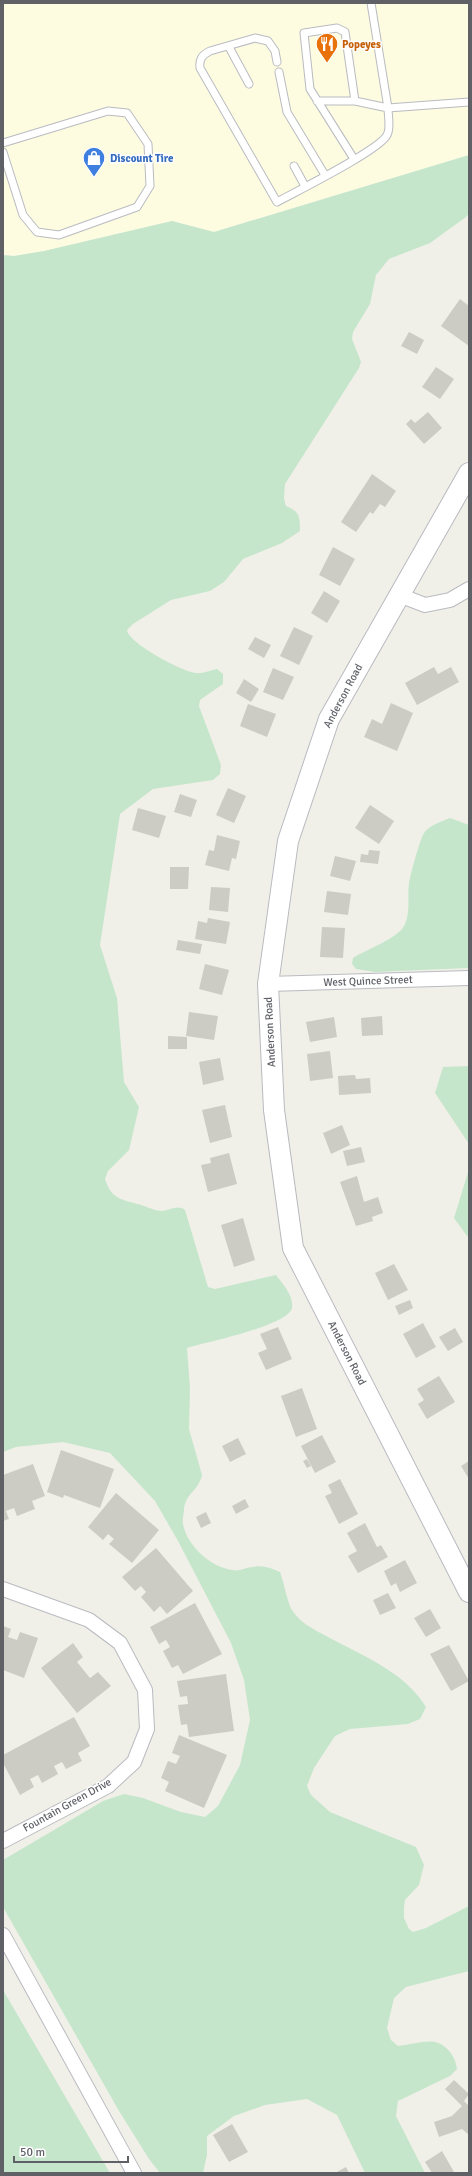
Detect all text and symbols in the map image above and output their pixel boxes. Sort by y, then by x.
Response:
restaurant icon: Popeyes [314,31,340,64]
place label: Popeyes [342,38,381,51]
shop icon: Discount Tire [81,145,107,178]
place label: Discount Tire [110,152,174,165]
street label: Anderson Road [321,662,365,730]
street label: West Quince Street [323,973,413,989]
street label: Anderson Road [262,996,278,1068]
street label: Anderson Road [325,1319,369,1388]
street label: Fountain Green Drive [21,1775,113,1835]
scale bar [14,2138,128,2164]
text: 50 m [20,2145,45,2160]

